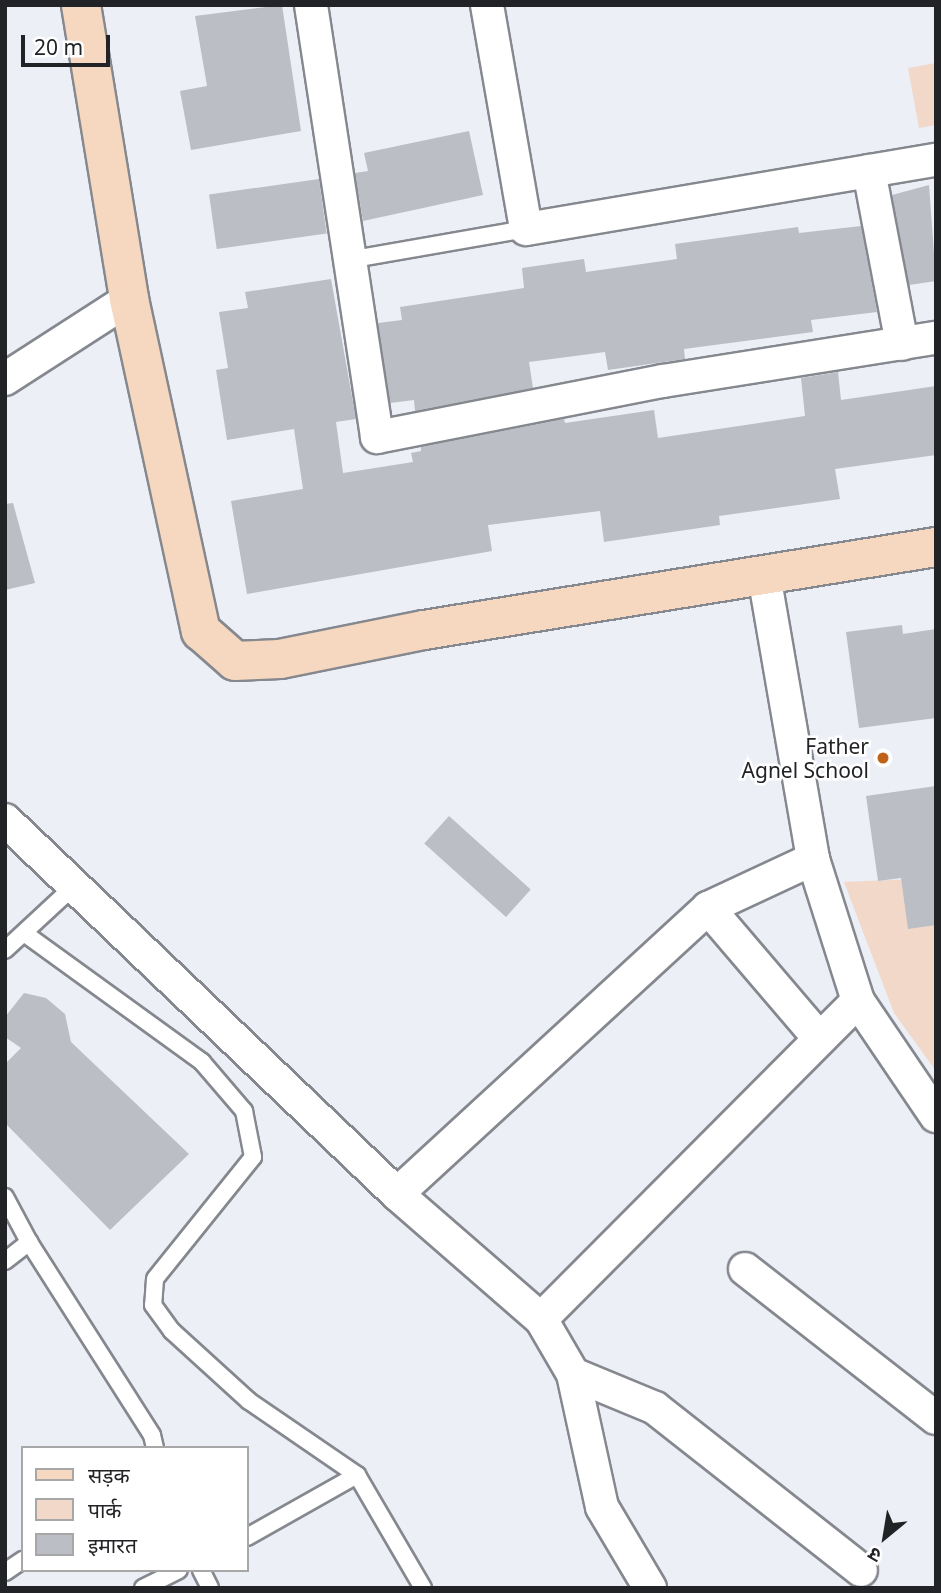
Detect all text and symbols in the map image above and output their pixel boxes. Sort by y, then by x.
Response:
scale bar [24,21,114,65]
text: 20 m [34,33,83,61]
place label: Father Agnel School [742,733,869,783]
marker: Father Agnel School [875,750,891,766]
legend [21,1446,248,1572]
text: सड़क [88,1461,130,1489]
text: पार्क [88,1496,122,1524]
north arrow [850,1502,920,1572]
text: इमारत [88,1531,137,1559]
text: उ [863,1541,886,1569]

